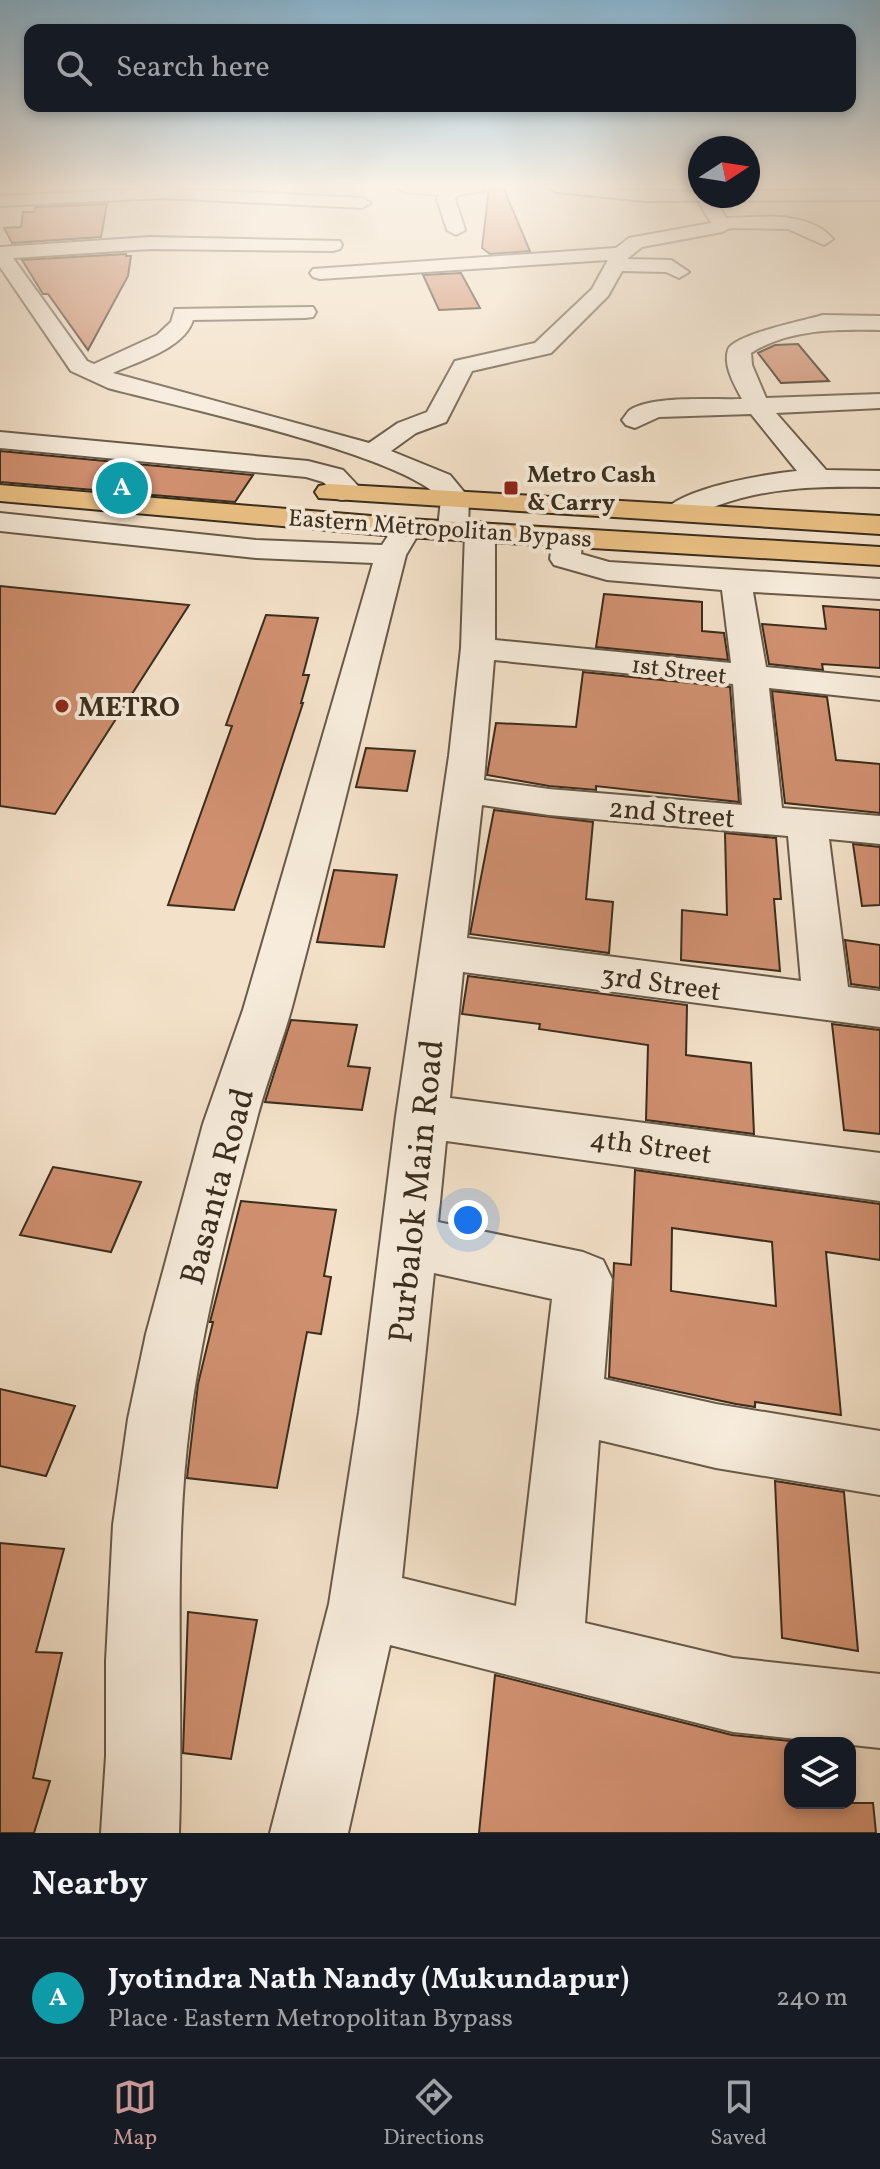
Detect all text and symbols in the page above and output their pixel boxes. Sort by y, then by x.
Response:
search box [24,24,856,112]
icon: search [52,46,96,90]
text: Search here [116,47,270,89]
north arrow [688,136,760,208]
pin: A [96,458,148,518]
place label: Metro Cash & Carry [527,459,656,521]
marker: Metro Cash & Carry [502,479,520,497]
street label: Eastern Metropolitan Bypass [287,502,593,558]
street label: 1st Street [629,649,728,695]
place label: METRO [78,689,180,728]
marker: METRO [53,697,71,715]
street label: 2nd Street [607,790,737,839]
street label: 3rd Street [598,957,723,1012]
street label: Purbalok Main Road [379,1037,458,1345]
street label: Basanta Road [170,1083,268,1291]
street label: 4th Street [587,1120,714,1175]
your location [448,1200,488,1240]
map controls [784,1737,856,1809]
button: layers [784,1737,856,1809]
text: Nearby [32,1862,148,1909]
text: Jyotindra Nath Nandy (Mukundapur) [108,1959,629,2001]
text: A [49,1980,67,2016]
text: 240 m [776,1980,848,2016]
text: Place · Eastern Metropolitan Bypass [108,2001,513,2037]
tab: Map [113,2075,157,2154]
tab: Directions [383,2075,484,2154]
tab: Saved [710,2075,767,2154]

